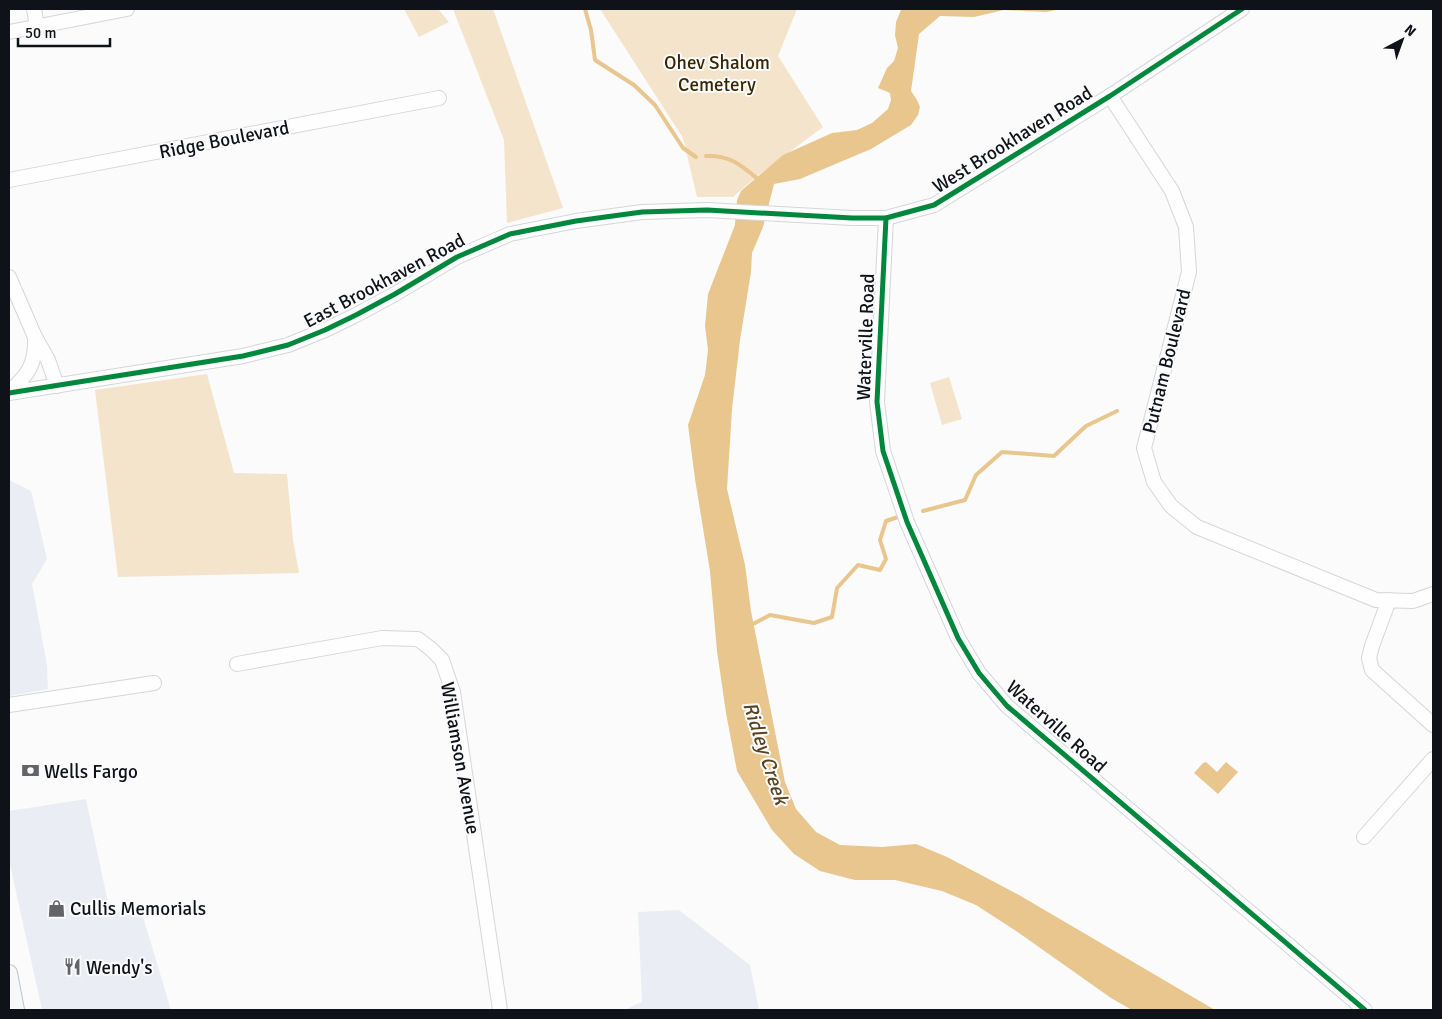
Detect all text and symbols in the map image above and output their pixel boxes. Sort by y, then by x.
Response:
scale bar [18,15,110,47]
north arrow [1377,15,1427,65]
text: N [1401,21,1419,40]
text: 50 m [25,24,56,42]
park label: Ohev Shalom Cemetery [664,51,770,97]
street label: West Brookhaven Road [928,81,1097,199]
street label: Ridge Boulevard [157,116,291,164]
street label: East Brookhaven Road [300,228,469,334]
street label: Waterville Road [852,273,880,401]
street label: Putnam Boulevard [1137,286,1197,436]
street label: Waterville Road [1001,675,1112,778]
street label: Williamson Avenue [435,680,485,836]
water label: Ridley Creek [737,699,794,809]
place label: Wells Fargo [44,760,138,784]
bank icon: Wells Fargo [20,761,40,781]
place label: Cullis Memorials [70,897,206,921]
shop icon: Cullis Memorials [46,898,66,918]
place label: Wendy's [86,956,152,980]
restaurant icon: Wendy's [62,957,82,977]

